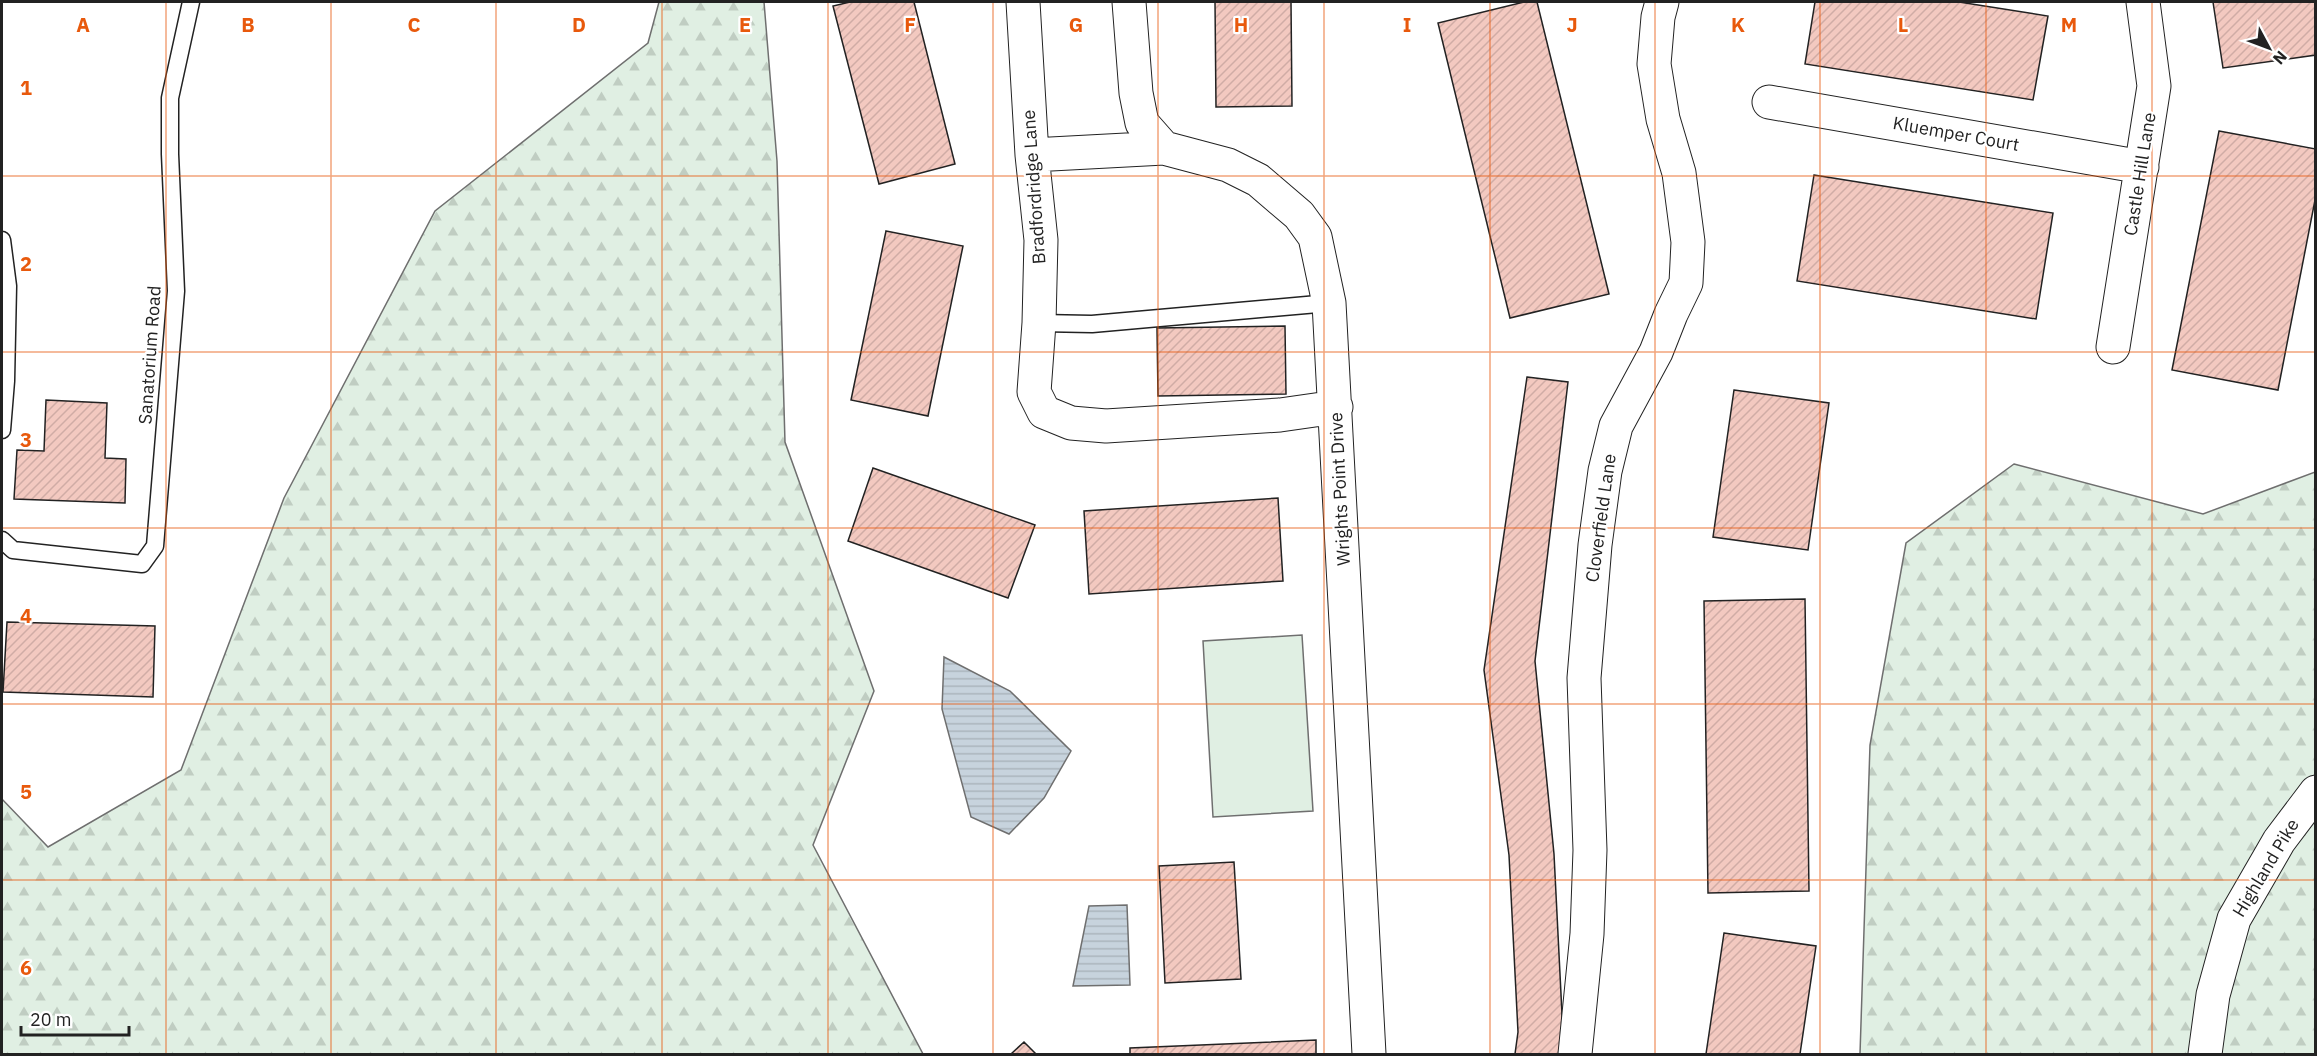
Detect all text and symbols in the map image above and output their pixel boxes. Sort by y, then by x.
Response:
text: A [76,11,90,38]
text: B [241,11,255,38]
text: C [407,11,421,38]
text: D [572,11,586,38]
text: E [739,11,751,38]
text: F [904,11,916,38]
text: G [1069,11,1083,38]
text: H [1234,11,1248,38]
text: I [1403,11,1411,38]
text: J [1566,11,1578,38]
text: K [1731,11,1745,38]
text: L [1898,11,1908,38]
text: M [2061,11,2077,38]
north arrow [2239,18,2299,78]
text: N [2269,47,2292,69]
text: 1 [20,74,32,101]
street label: Bradfordridge Lane [1017,109,1050,265]
street label: Castle Hill Lane [2118,110,2161,237]
street label: Kluemper Court [1891,111,2021,156]
text: 2 [20,250,32,277]
street label: Sanatorium Road [133,285,166,425]
street label: Wrights Point Drive [1324,412,1355,566]
text: 3 [20,426,32,453]
street label: Cloverfield Lane [1580,452,1621,584]
text: 4 [20,602,32,629]
text: 5 [20,778,32,805]
street label: Highland Pike [2227,814,2304,921]
text: 6 [20,954,32,981]
scale bar [21,999,129,1037]
text: 20 m [30,1008,72,1031]

